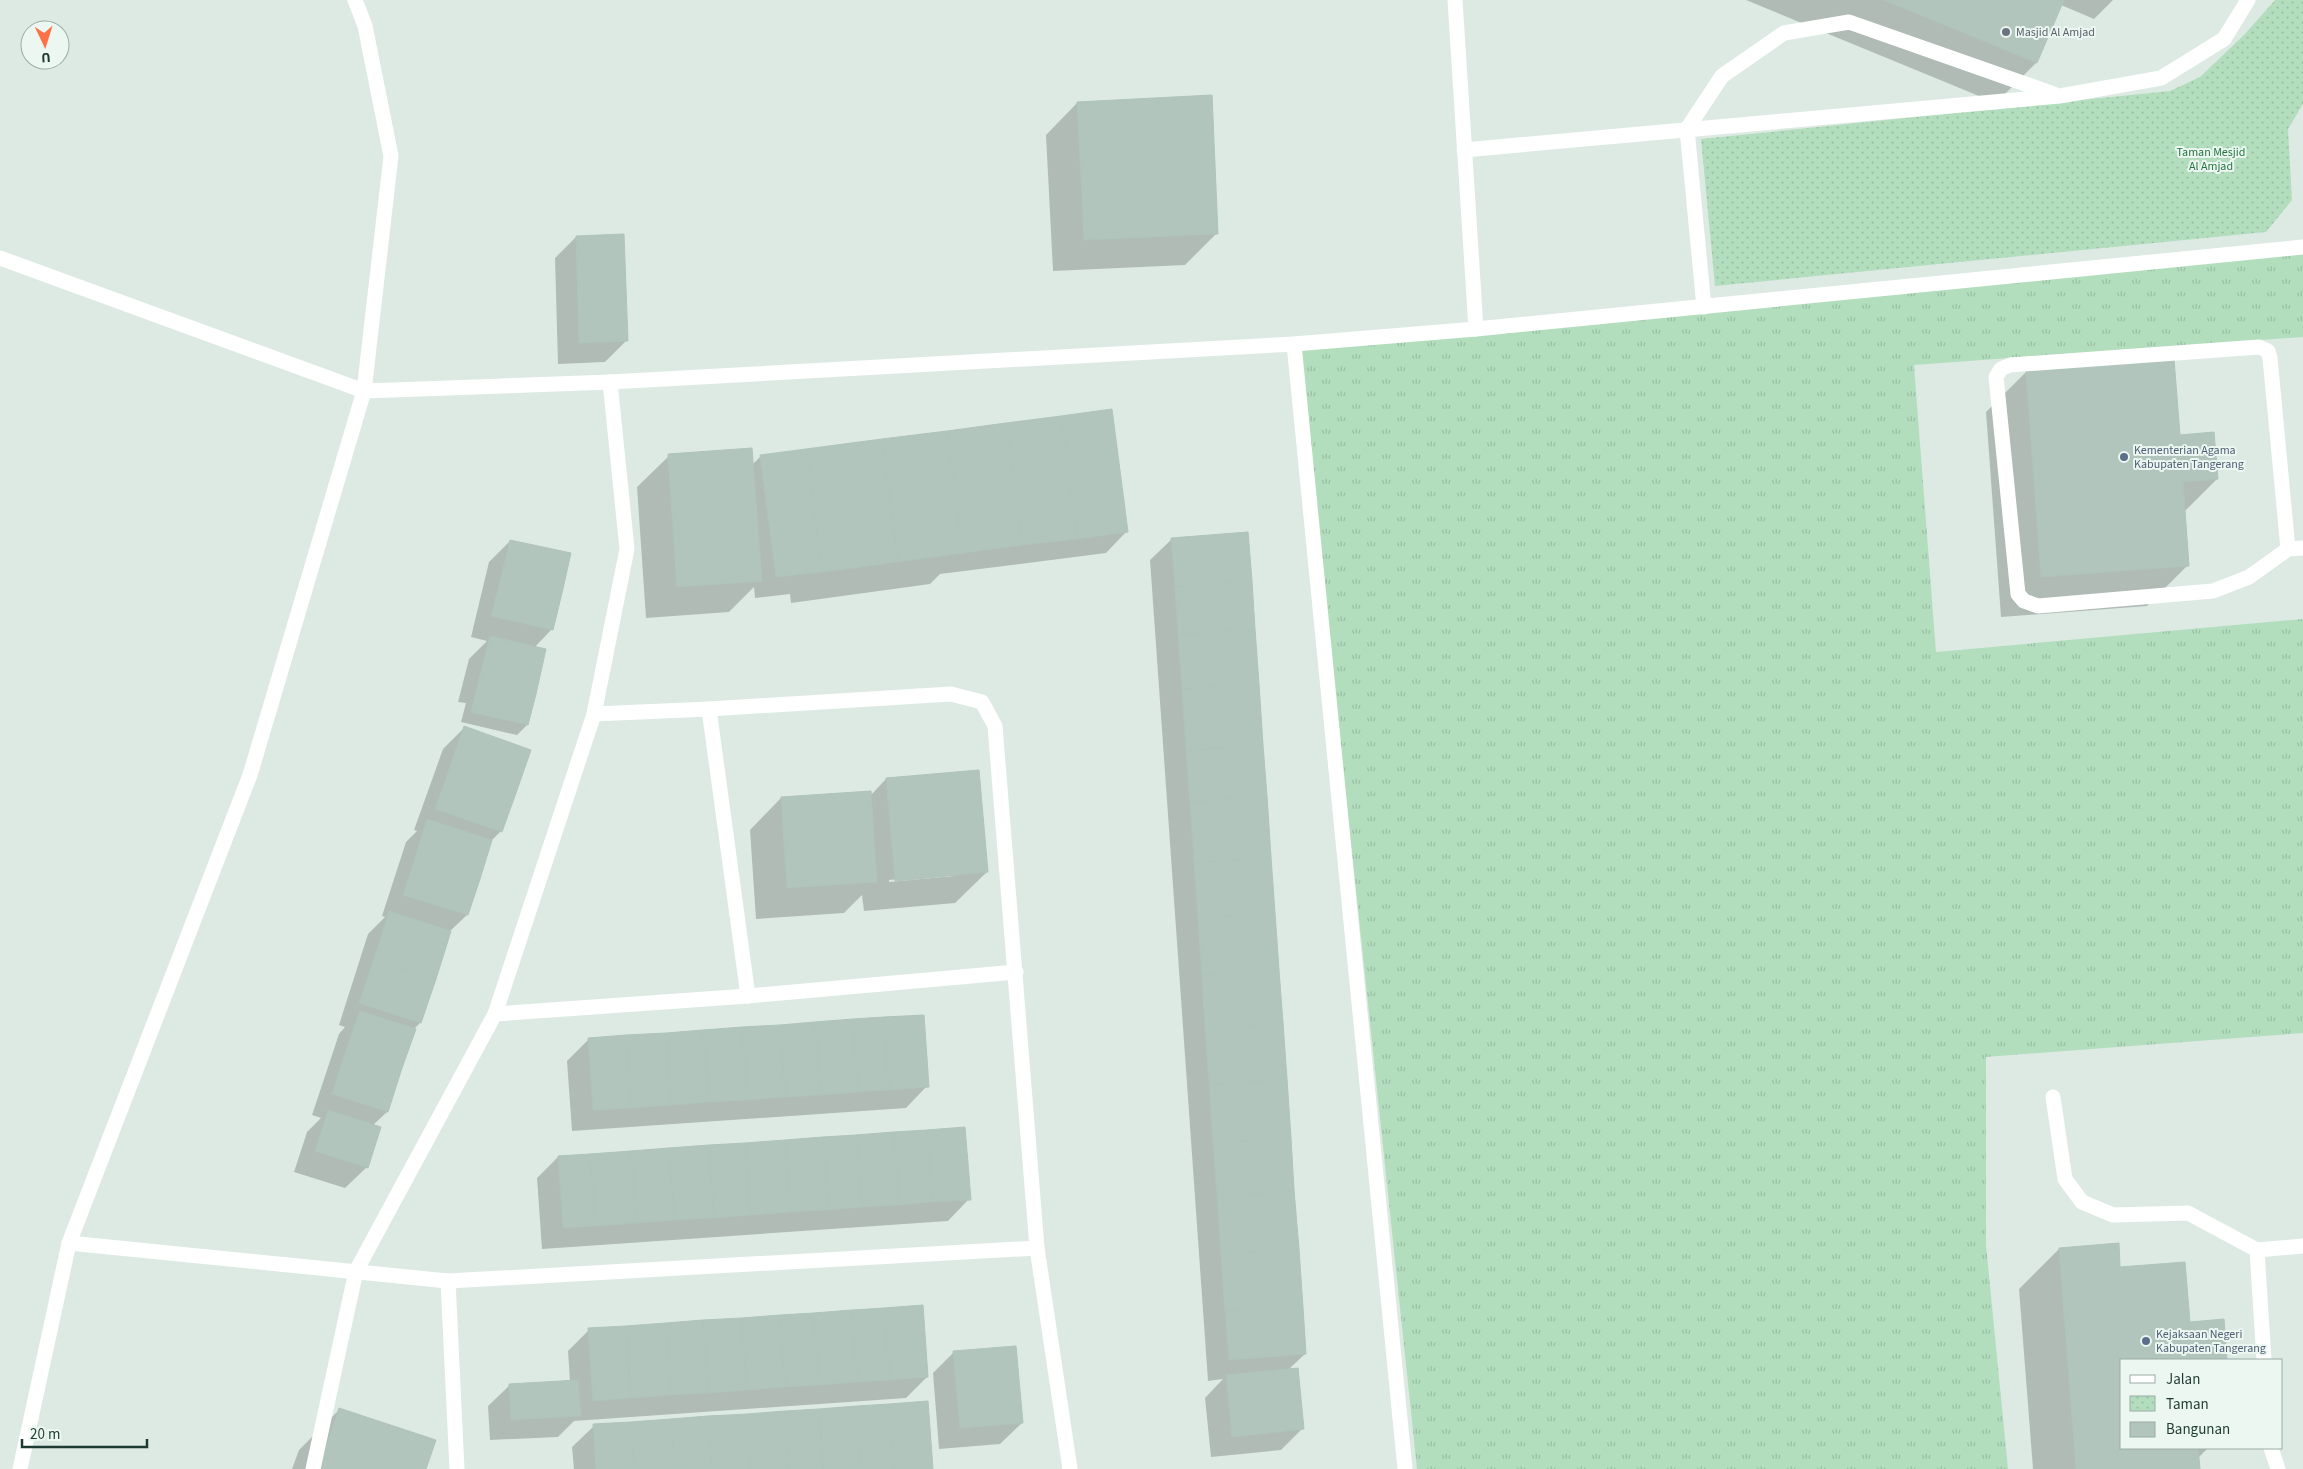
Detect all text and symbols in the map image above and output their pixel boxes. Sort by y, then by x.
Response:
north arrow [20,20,70,70]
place label: Masjid Al Amjad [2016,24,2095,41]
marker: Masjid Al Amjad [2000,26,2012,38]
text: U [40,47,51,67]
park label: Taman Mesjid Al Amjad [2177,144,2245,175]
place label: Kementerian Agama Kabupaten Tangerang [2134,442,2244,473]
marker: Kementerian Agama Kabupaten Tangerang [2118,451,2130,463]
place label: Kejaksaan Negeri Kabupaten Tangerang [2156,1326,2266,1357]
marker: Kejaksaan Negeri Kabupaten Tangerang [2140,1335,2152,1347]
legend [2120,1359,2283,1449]
text: Jalan [2166,1369,2200,1390]
text: Taman [2166,1394,2209,1415]
scale bar [22,1416,148,1448]
text: Bangunan [2166,1419,2230,1440]
text: 20 m [30,1424,60,1445]

